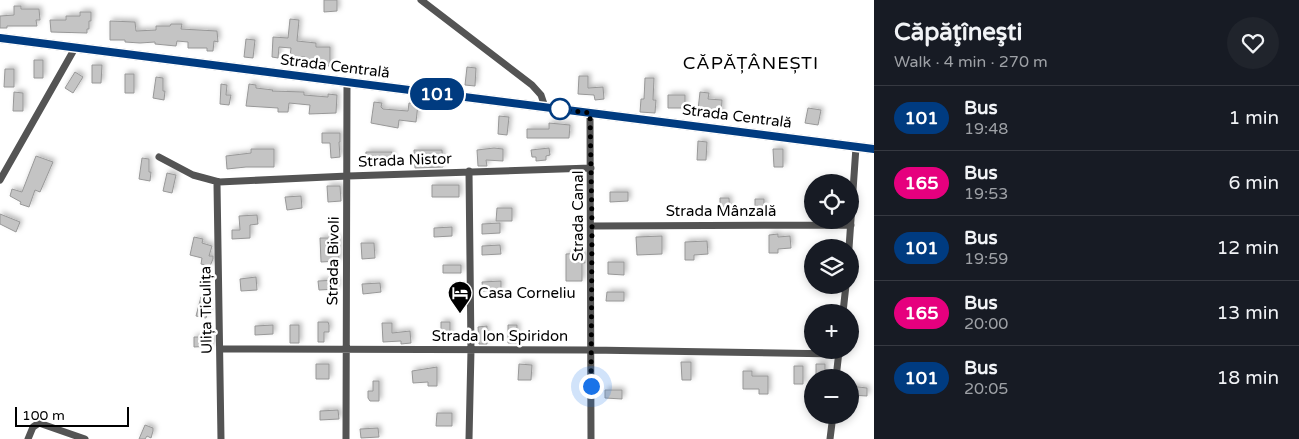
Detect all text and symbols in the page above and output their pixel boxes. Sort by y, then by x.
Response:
button: heart [1227,17,1279,69]
text: Căpăţîneşti [894,18,1022,47]
street label: Strada Centrală [279,50,391,82]
district label: CĂPĂȚÂNEȘTI [683,52,819,74]
text: Walk · 4 min · 270 m [894,52,1048,72]
line badge: 101 [408,78,466,110]
text: 101 [420,83,454,105]
text: Bus [964,97,998,119]
unlabelled marker [549,98,571,120]
street label: Strada Centrală [681,100,793,132]
text: 101 [905,107,938,129]
text: 1 min [1228,107,1279,129]
text: 19:48 [964,119,1008,139]
street label: Strada Nistor [358,149,452,171]
text: Bus [964,162,998,184]
street label: Strada Canal [569,171,587,261]
text: 165 [905,172,938,194]
text: 6 min [1228,172,1279,194]
map controls [804,174,859,424]
button: locate [804,174,859,229]
text: 19:53 [964,184,1008,204]
street label: Strada Mânzală [666,202,776,220]
street label: Strada Bivoli [323,216,343,306]
text: Bus [964,227,998,249]
text: 101 [905,237,938,259]
text: 12 min [1216,237,1279,259]
button: layers [804,239,859,294]
text: 19:59 [964,249,1008,269]
street label: Ulița Ticulița [196,266,216,354]
hotel icon: Casa Corneliu [447,280,473,314]
place label: Casa Corneliu [478,284,576,302]
text: Bus [964,292,998,314]
text: 165 [905,302,938,324]
text: 13 min [1216,302,1279,324]
button: + [804,304,859,359]
text: 20:00 [964,314,1008,334]
street label: Strada Ion Spiridon [432,327,568,345]
text: Bus [964,357,998,379]
text: 101 [905,367,938,389]
text: 18 min [1216,367,1279,389]
button: − [804,369,859,424]
your location [579,374,604,399]
text: 20:05 [964,379,1008,399]
scale bar [15,404,129,427]
text: 100 m [22,407,65,424]

